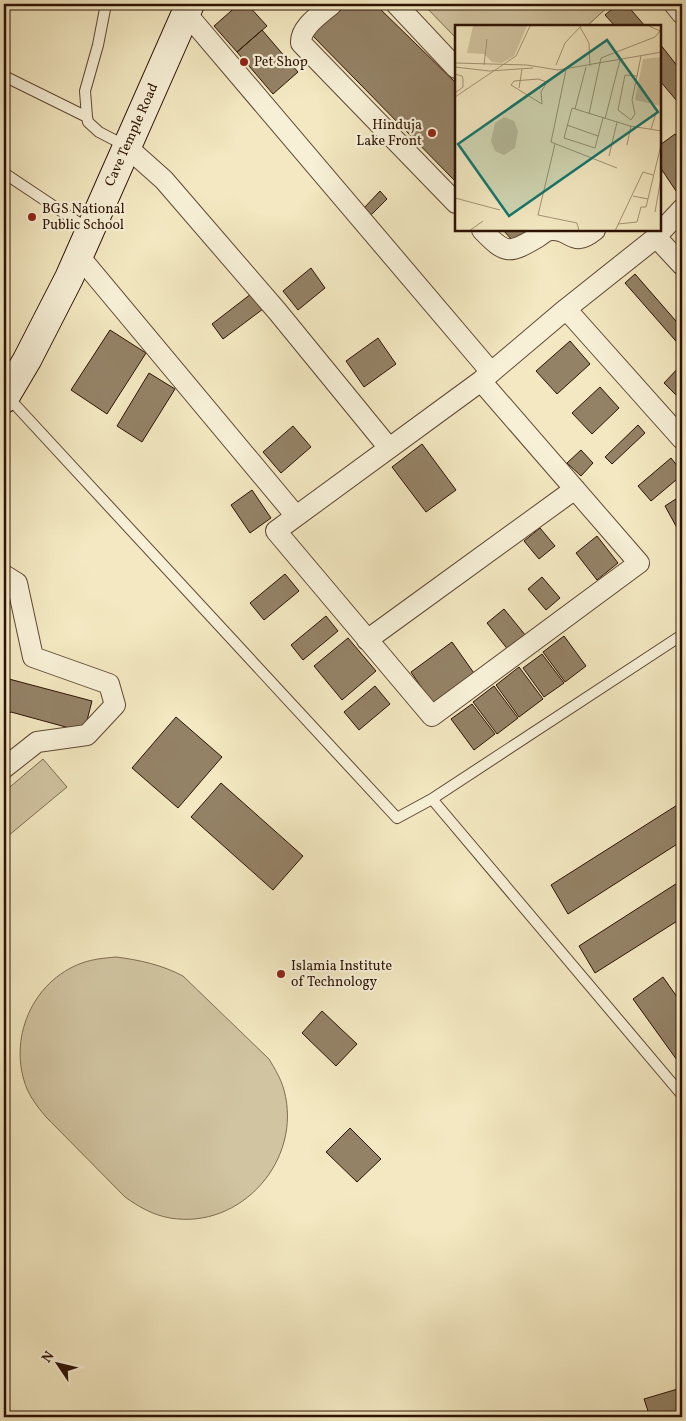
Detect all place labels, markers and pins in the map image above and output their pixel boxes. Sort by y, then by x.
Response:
place label: Pet Shop [254,53,308,72]
marker: Pet Shop [238,56,250,68]
place label: Hinduja Lake Front [356,116,422,151]
marker: Hinduja Lake Front [426,127,438,139]
place label: BGS National Public School [42,200,125,235]
marker: BGS National Public School [26,211,38,223]
place label: Islamia Institute of Technology [291,957,392,992]
marker: Islamia Institute of Technology [275,968,287,980]

